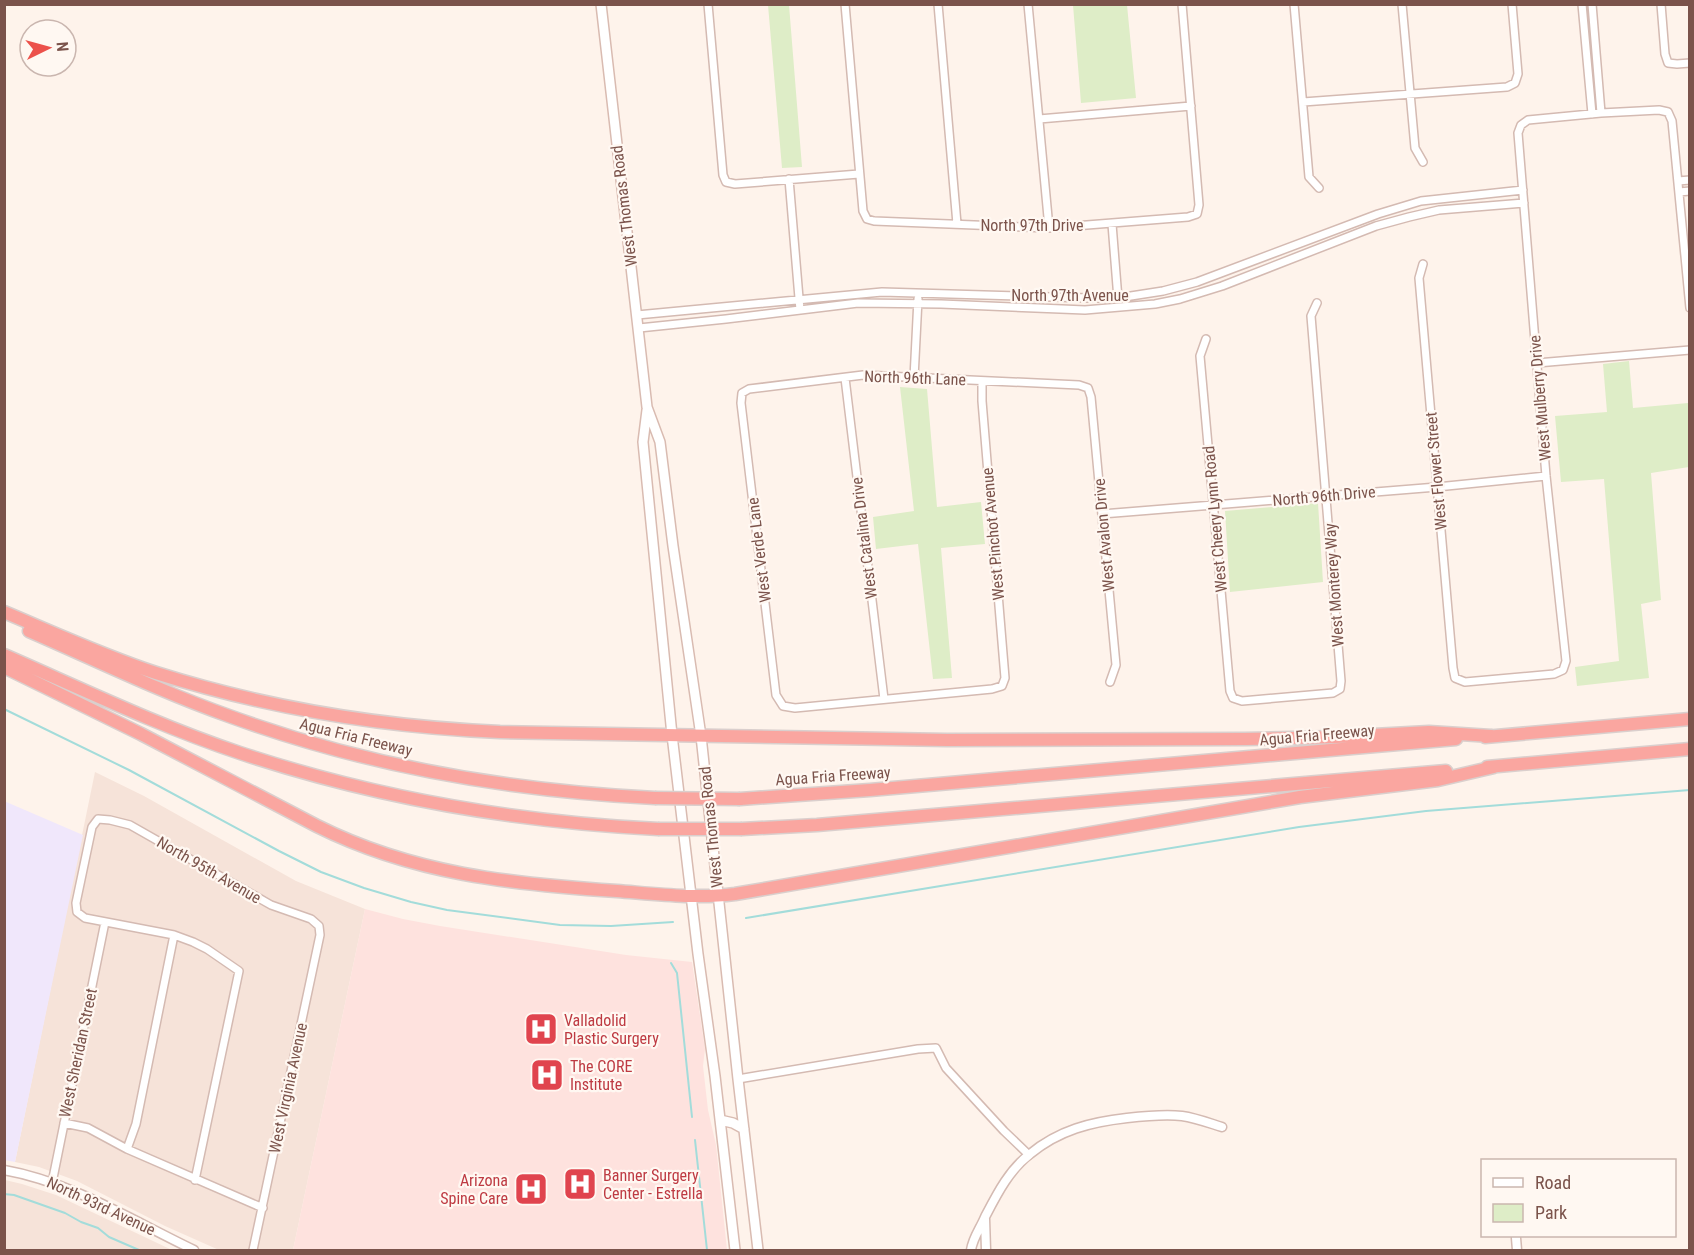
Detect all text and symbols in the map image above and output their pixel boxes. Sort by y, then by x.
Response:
north arrow [18,18,78,78]
text: N [53,41,72,52]
street label: West Thomas Road [607,144,641,268]
street label: North 97th Drive [980,216,1084,235]
street label: North 97th Avenue [1011,286,1129,305]
street label: West Mulberry Drive [1525,334,1555,462]
street label: North 96th Lane [864,367,966,389]
street label: West Flower Street [1421,411,1451,531]
street label: West Cheery Lynn Road [1199,445,1231,593]
street label: West Pinchot Avenue [978,467,1008,601]
street label: West Catalina Drive [847,476,881,600]
street label: West Avalon Drive [1090,478,1118,592]
street label: North 96th Drive [1272,482,1376,510]
street label: West Verde Lane [743,496,775,604]
street label: West Monterey Way [1320,522,1348,647]
street label: Agua Fria Freeway [298,714,415,760]
street label: Agua Fria Freeway [1259,720,1376,749]
street label: Agua Fria Freeway [775,762,892,790]
street label: West Thomas Road [695,765,727,889]
street label: North 95th Avenue [153,832,265,908]
street label: West Sheridan Street [55,986,101,1119]
hospital icon: Valladolid Plastic Surgery [523,1011,559,1047]
place label: Valladolid Plastic Surgery [564,1011,659,1048]
street label: West Virginia Avenue [265,1021,311,1155]
hospital icon: The CORE Institute [529,1057,565,1093]
place label: The CORE Institute [570,1057,632,1094]
legend [1481,1159,1676,1237]
hospital icon: Banner Surgery Center - Estrella [562,1166,598,1202]
place label: Banner Surgery Center - Estrella [603,1166,703,1203]
place label: Arizona Spine Care [440,1171,508,1208]
hospital icon: Arizona Spine Care [513,1171,549,1207]
text: Road [1535,1172,1571,1193]
street label: North 93rd Avenue [44,1173,158,1239]
text: Park [1535,1202,1567,1223]

